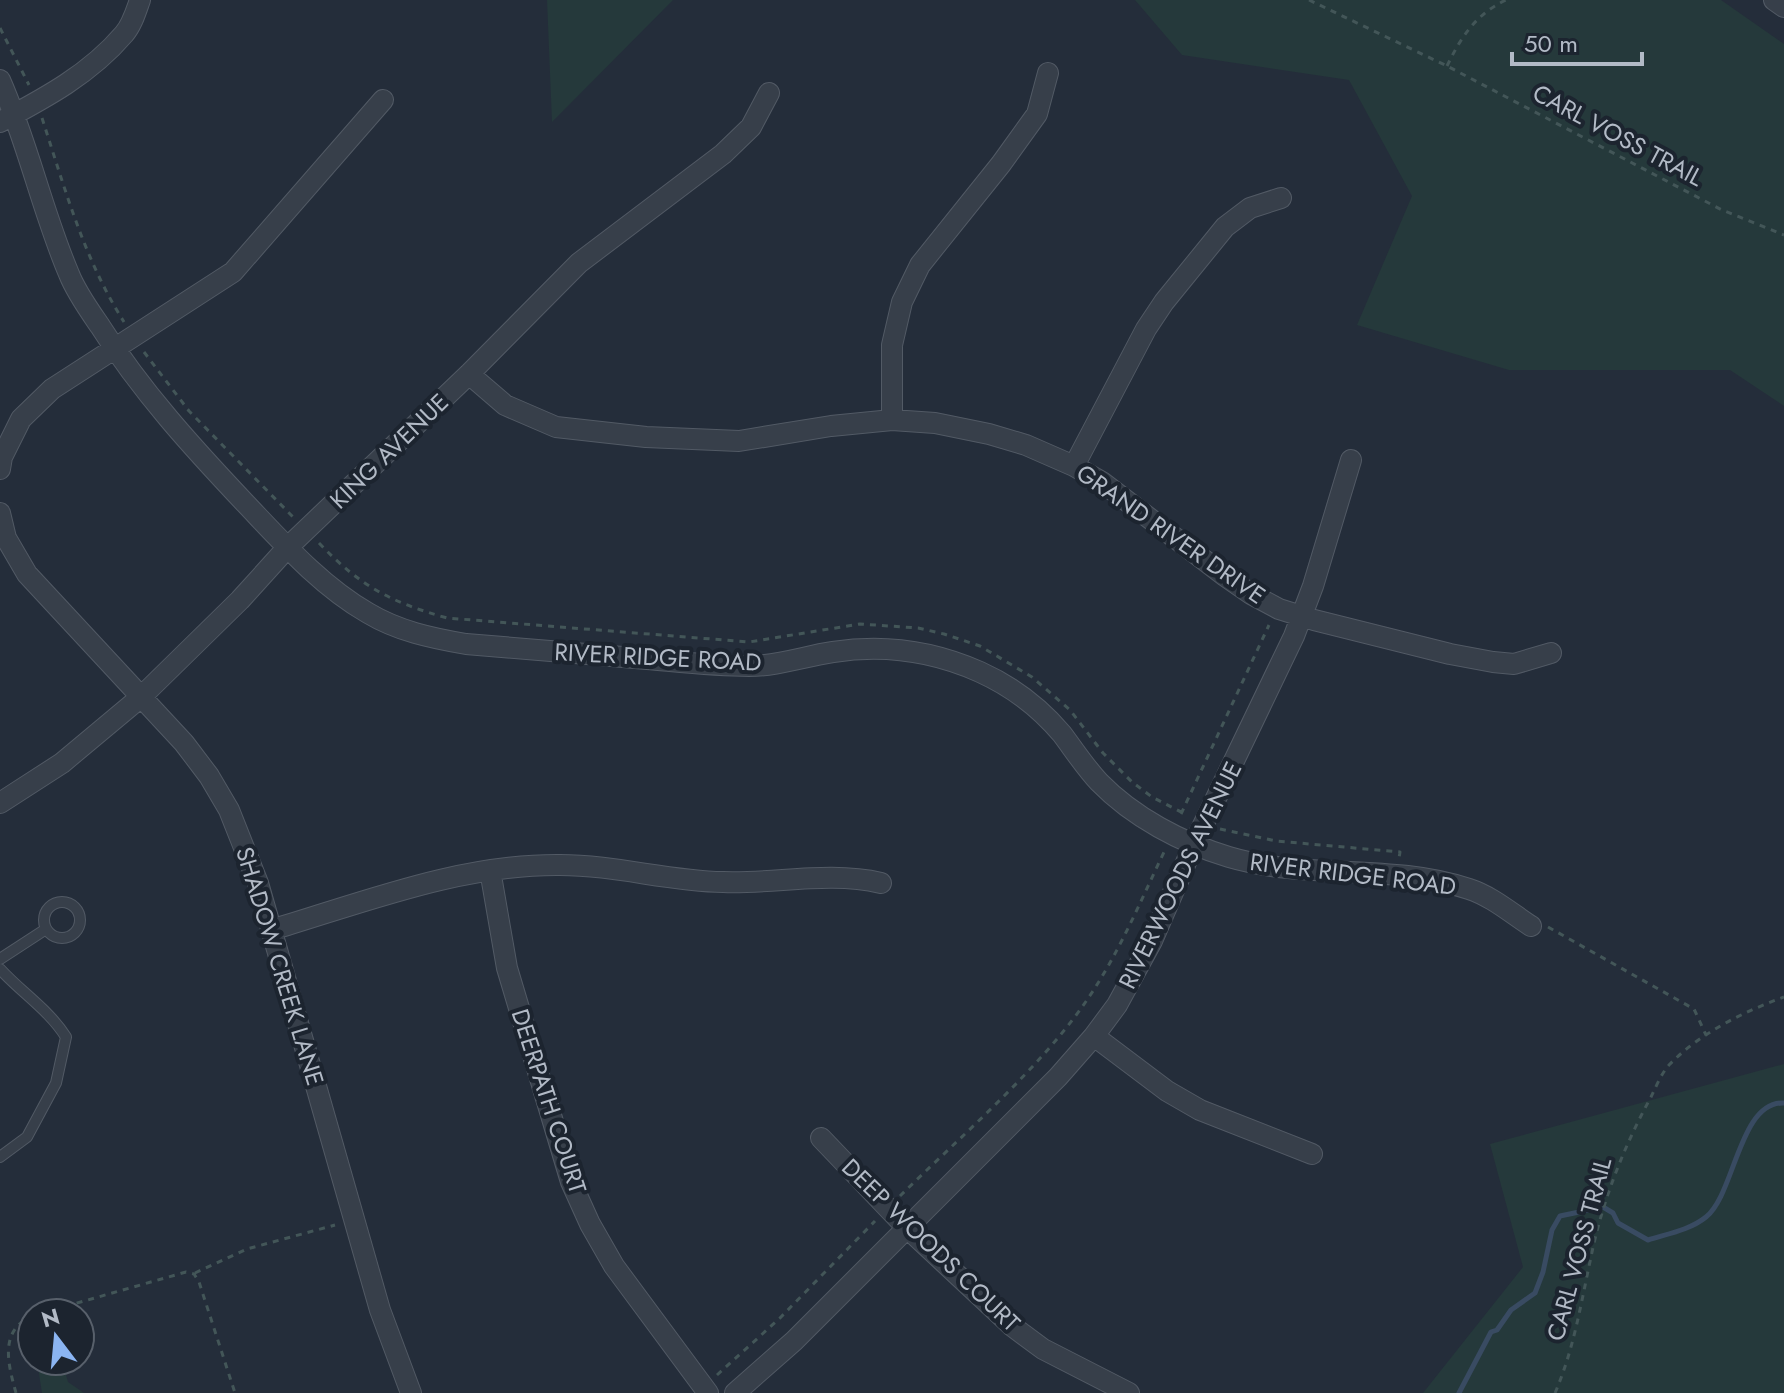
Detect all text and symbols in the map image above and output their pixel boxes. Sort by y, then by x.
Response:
scale bar [1512,16,1642,66]
text: 50 m [1524,26,1578,61]
street label: CARL VOSS TRAIL [1527,75,1710,195]
street label: KING AVENUE [322,385,456,517]
street label: GRAND RIVER DRIVE [1069,456,1273,612]
street label: RIVER RIDGE ROAD [553,634,763,680]
street label: RIVERWOODS AVENUE [1110,755,1250,995]
street label: SHADOW CREEK LANE [227,842,333,1090]
street label: RIVER RIDGE ROAD [1248,844,1458,904]
street label: DEERPATH COURT [503,1004,595,1198]
street label: DEEP WOODS COURT [834,1150,1028,1340]
street label: CARL VOSS TRAIL [1538,1153,1620,1345]
north arrow [16,1297,96,1377]
text: N [38,1300,63,1336]

